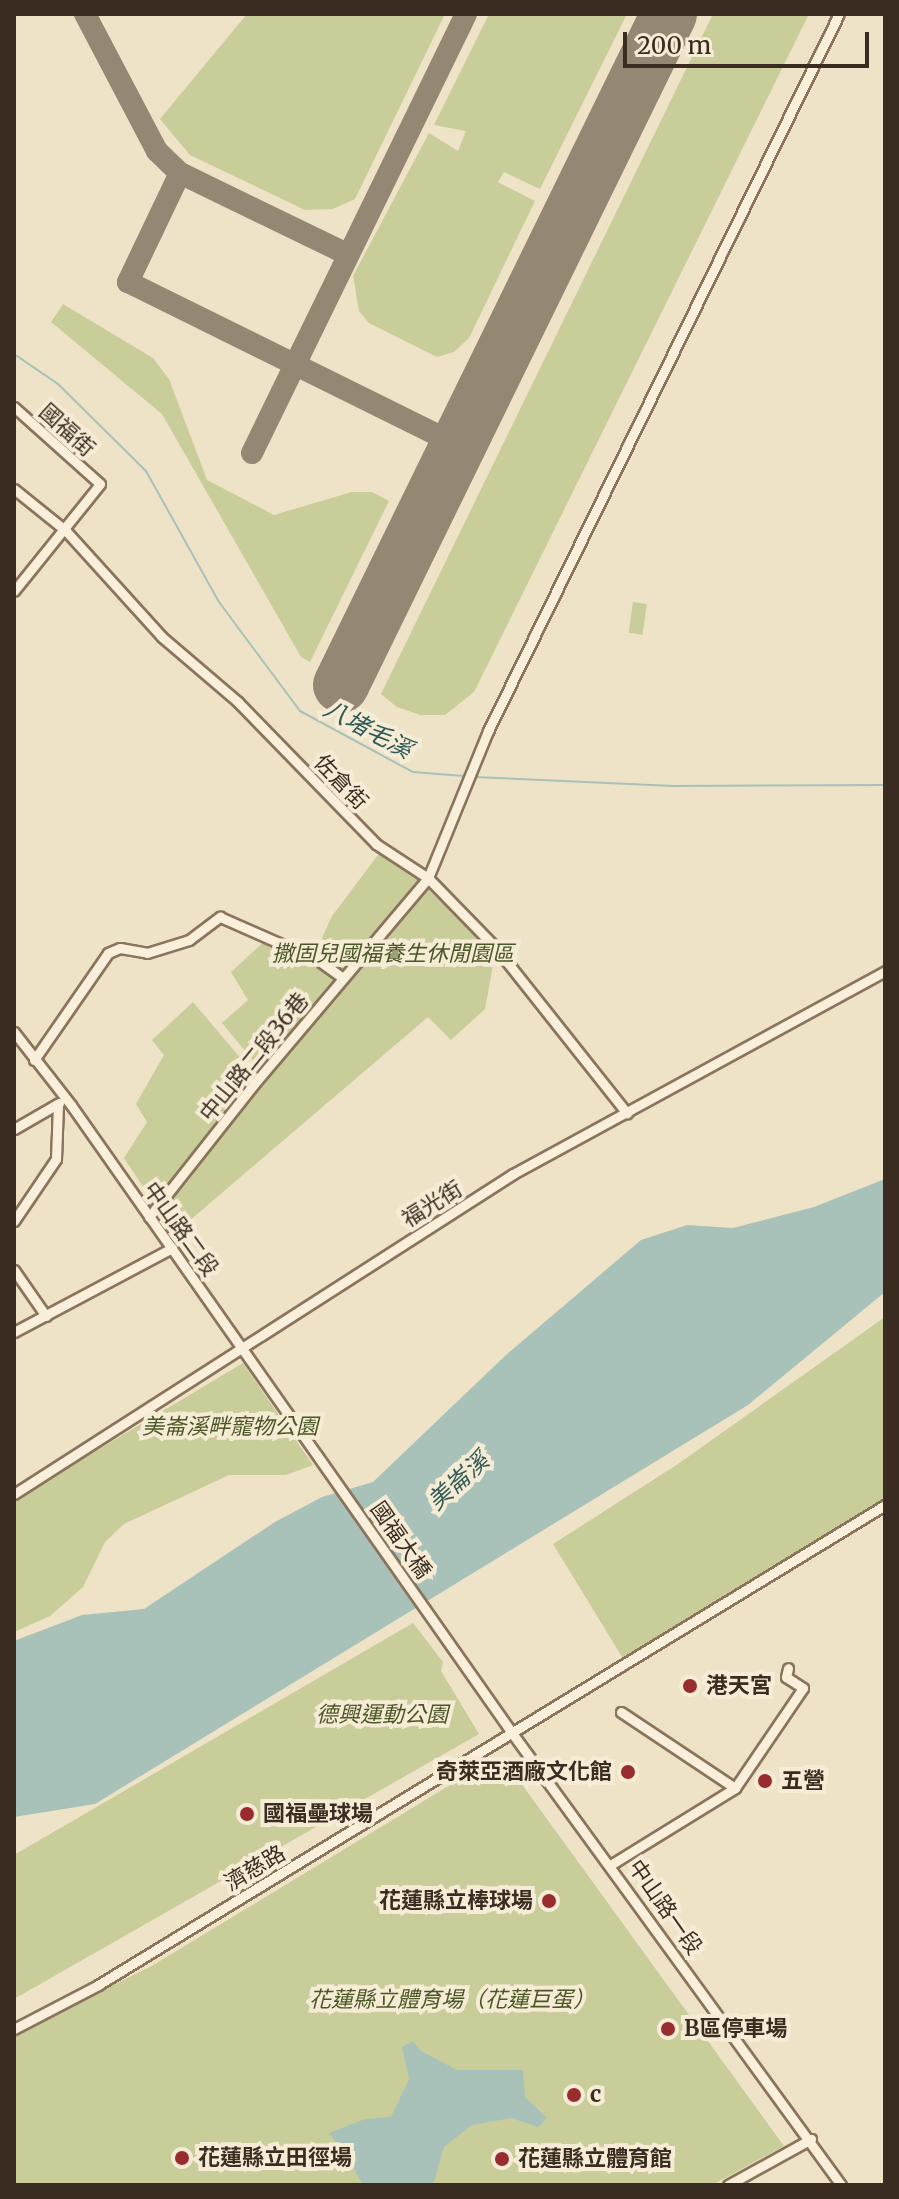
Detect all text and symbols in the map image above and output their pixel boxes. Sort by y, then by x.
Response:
scale bar [627,16,873,66]
text: 200 m [637,30,711,61]
street label: 國福街 [34,398,100,462]
water label: 八堵毛溪 [319,694,417,764]
street label: 佐倉街 [309,749,373,815]
park label: 撒固兒國福養生休閒園區 [272,941,514,967]
street label: 中山路二段36巷 [194,987,314,1127]
street label: 福光街 [397,1175,467,1233]
street label: 中山路二段 [138,1177,224,1281]
park label: 美崙溪畔寵物公園 [142,1414,318,1440]
water label: 美崙溪 [422,1446,494,1516]
street label: 國福大橋 [365,1496,437,1584]
place label: 港天宮 [706,1673,772,1699]
marker: 港天宮 [681,1677,699,1695]
park label: 德興運動公園 [316,1702,448,1728]
place label: 奇萊亞酒廠文化館 [436,1759,612,1785]
marker: 奇萊亞酒廠文化館 [619,1763,637,1781]
place label: 五營 [781,1768,825,1794]
marker: 五營 [756,1772,774,1790]
place label: 國福壘球場 [263,1801,373,1827]
marker: 國福壘球場 [238,1805,256,1823]
street label: 濟慈路 [220,1840,290,1896]
street label: 中山路一段 [623,1854,707,1960]
place label: 花蓮縣立棒球場 [379,1888,533,1914]
marker: 花蓮縣立棒球場 [540,1892,558,1910]
park label: 花蓮縣立體育場（花蓮巨蛋） [309,1987,595,2013]
place label: B區停車場 [684,2016,787,2042]
marker: B區停車場 [659,2020,677,2038]
place label: c [590,2082,601,2108]
marker: c [565,2086,583,2104]
place label: 花蓮縣立田徑場 [198,2145,352,2171]
place label: 花蓮縣立體育館 [518,2146,672,2172]
marker: 花蓮縣立田徑場 [173,2149,191,2167]
marker: 花蓮縣立體育館 [493,2150,511,2168]

